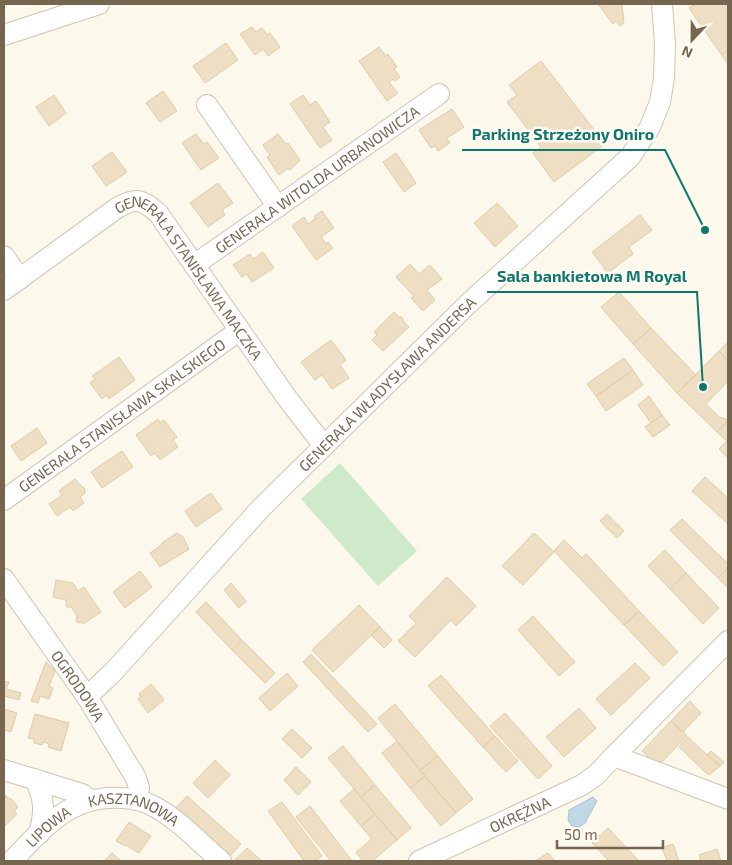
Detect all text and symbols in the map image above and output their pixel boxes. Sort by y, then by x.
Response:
north arrow [667,15,717,65]
text: N [679,43,695,62]
street label: GENERAŁA WITOLDA URBANOWICZA [211,101,423,257]
callout: Parking Strzeżony Oniro [462,119,665,150]
text: Parking Strzeżony Oniro [472,124,654,144]
street label: GENERAŁA STANISŁAWA MACZKA [111,192,267,364]
callout: Sala bankietowa M Royal [487,261,697,292]
text: Sala bankietowa M Royal [497,266,688,286]
street label: GENERAŁA WŁADYSŁAWA ANDERSA [295,292,480,475]
street label: GENERAŁA STANISŁAWA SKALSKIEGO [15,335,229,496]
street label: OGRODOWA [48,647,109,725]
street label: KASZTANOWA [86,789,184,830]
street label: OKRĘŻNA [486,792,553,836]
street label: LIPOWA [21,802,74,850]
scale bar [557,818,663,850]
text: 50 m [564,825,598,843]

